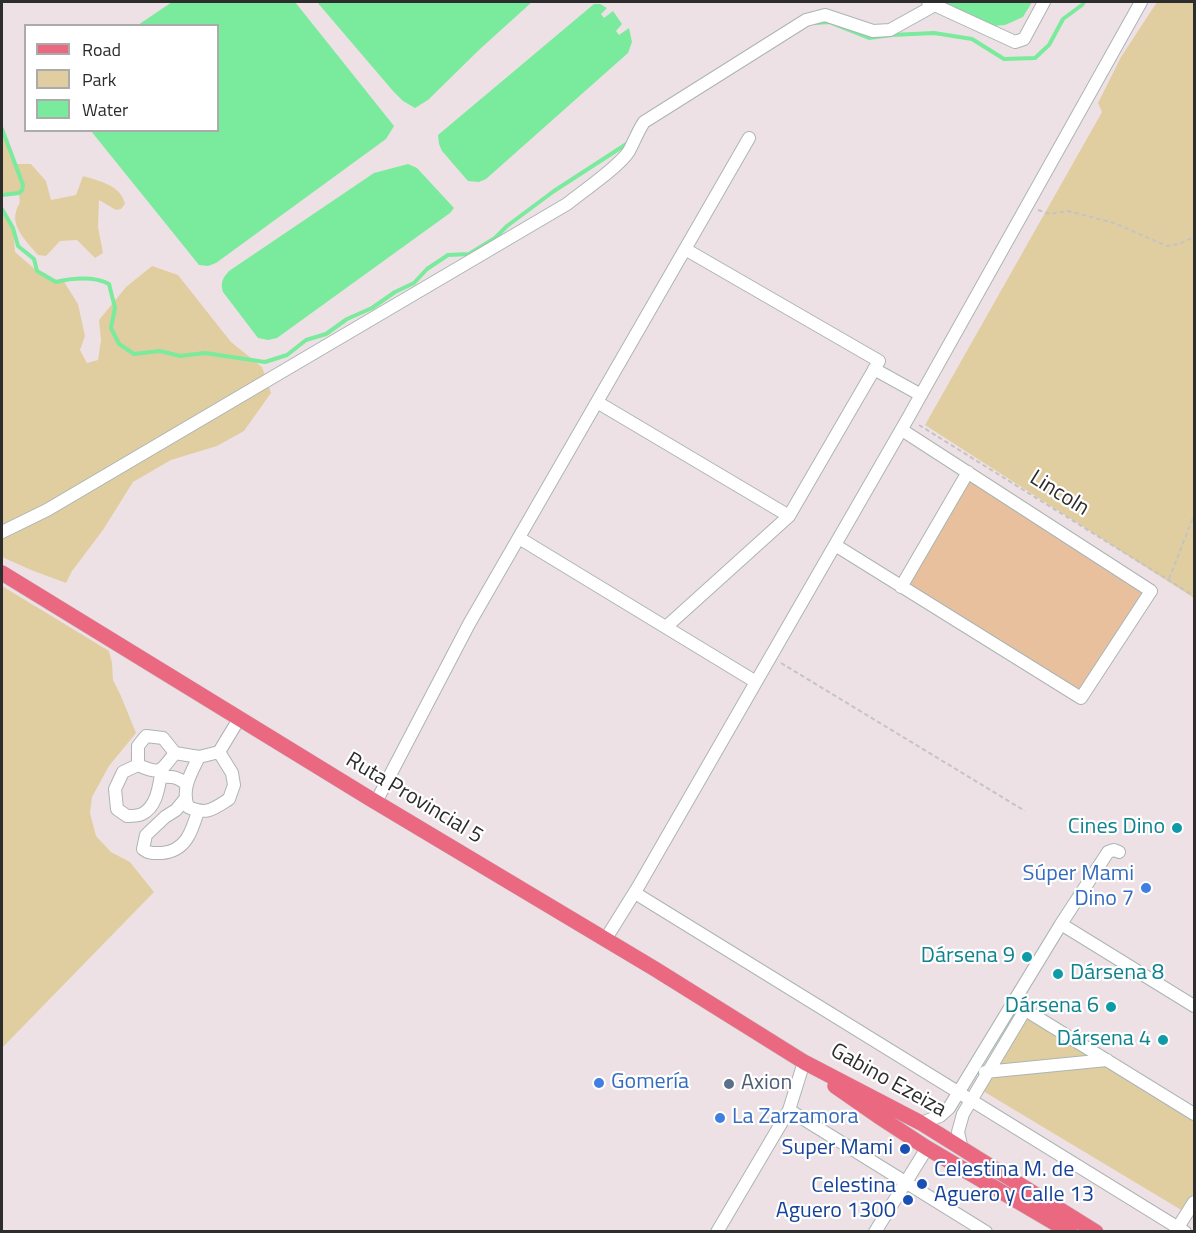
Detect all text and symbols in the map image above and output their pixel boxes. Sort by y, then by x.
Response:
legend [24,24,219,132]
text: Road [82,36,121,63]
text: Park [82,66,116,93]
text: Water [82,96,128,123]
street label: Lincoln [1024,466,1094,522]
street label: Ruta Provincial 5 [341,748,487,850]
place label: Cines Dino [1068,815,1165,841]
marker: Cines Dino [1170,821,1184,835]
place label: Súper Mami Dino 7 [1023,862,1134,914]
marker: Súper Mami Dino 7 [1139,881,1153,895]
place label: Dársena 9 [921,944,1015,970]
marker: Dársena 9 [1020,950,1034,964]
place label: Dársena 8 [1070,961,1164,987]
marker: Dársena 8 [1051,967,1065,981]
place label: Dársena 6 [1005,994,1099,1020]
marker: Dársena 6 [1104,1000,1118,1014]
place label: Dársena 4 [1057,1027,1151,1053]
marker: Dársena 4 [1156,1033,1170,1047]
street label: Gabino Ezeiza [825,1038,951,1124]
place label: Gomería [611,1070,689,1096]
place label: Axion [741,1071,792,1097]
marker: Gomería [592,1076,606,1090]
marker: Axion [722,1077,736,1091]
place label: La Zarzamora [732,1105,858,1131]
marker: La Zarzamora [713,1111,727,1125]
place label: Super Mami [782,1136,893,1162]
marker: Super Mami [898,1142,912,1156]
place label: Celestina M. de Aguero y Calle 13 [934,1158,1094,1210]
place label: Celestina Aguero 1300 [776,1174,896,1226]
marker: Celestina M. de Aguero y Calle 13 [915,1177,929,1191]
marker: Celestina Aguero 1300 [901,1193,915,1207]

